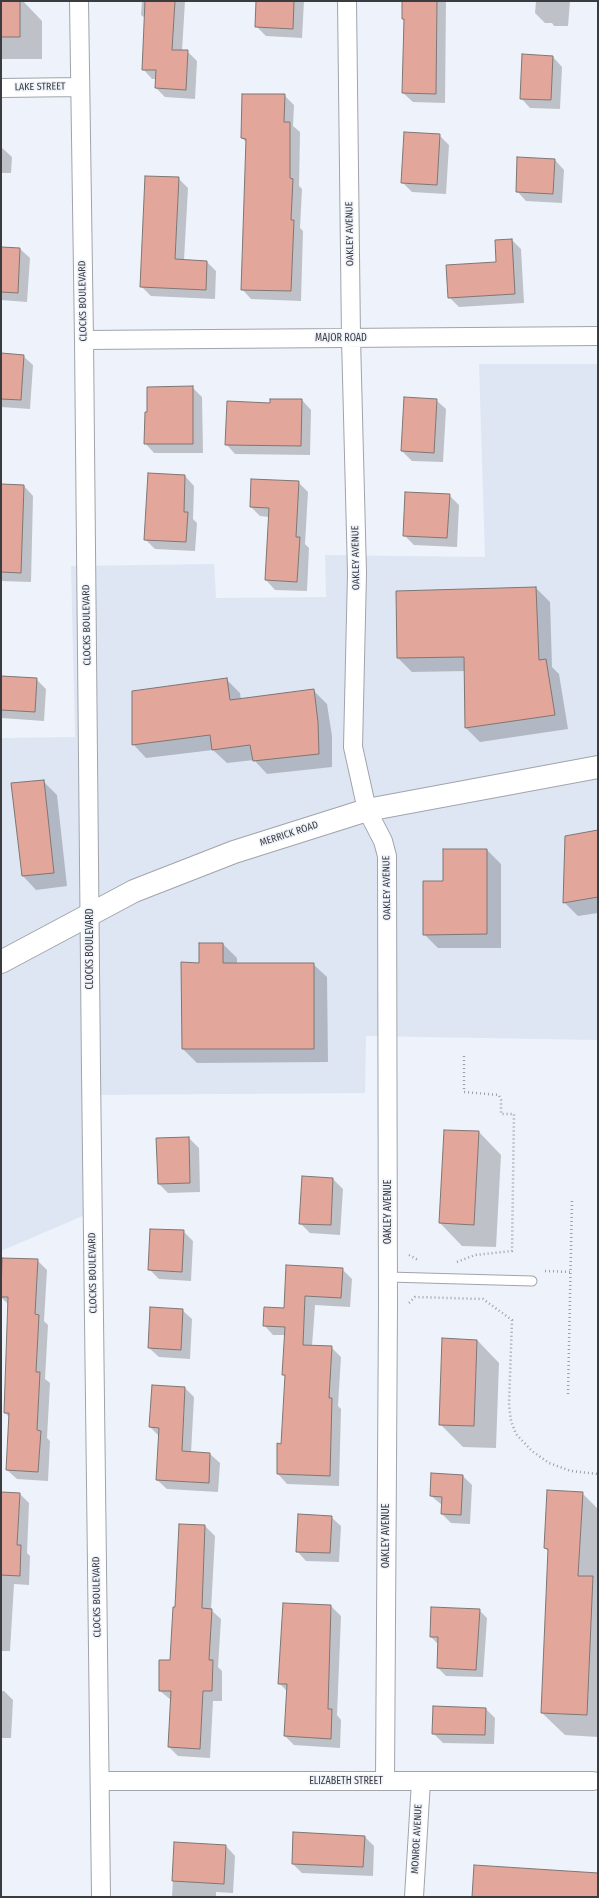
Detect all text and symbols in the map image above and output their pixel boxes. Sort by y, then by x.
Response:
street label: LAKE STREET [14,81,66,93]
street label: OAKLEY AVENUE [343,202,357,266]
street label: CLOCKS BOULEVARD [76,260,90,342]
street label: MAJOR ROAD [315,332,367,344]
street label: OAKLEY AVENUE [349,526,363,590]
street label: CLOCKS BOULEVARD [80,584,94,666]
street label: MERRICK ROAD [258,819,320,849]
street label: OAKLEY AVENUE [380,856,394,920]
street label: CLOCKS BOULEVARD [84,908,96,990]
street label: OAKLEY AVENUE [382,1180,394,1244]
street label: CLOCKS BOULEVARD [86,1232,100,1314]
street label: OAKLEY AVENUE [380,1504,392,1568]
street label: CLOCKS BOULEVARD [90,1556,104,1638]
street label: ELIZABETH STREET [309,1775,383,1787]
street label: MONROE AVENUE [409,1804,425,1874]

